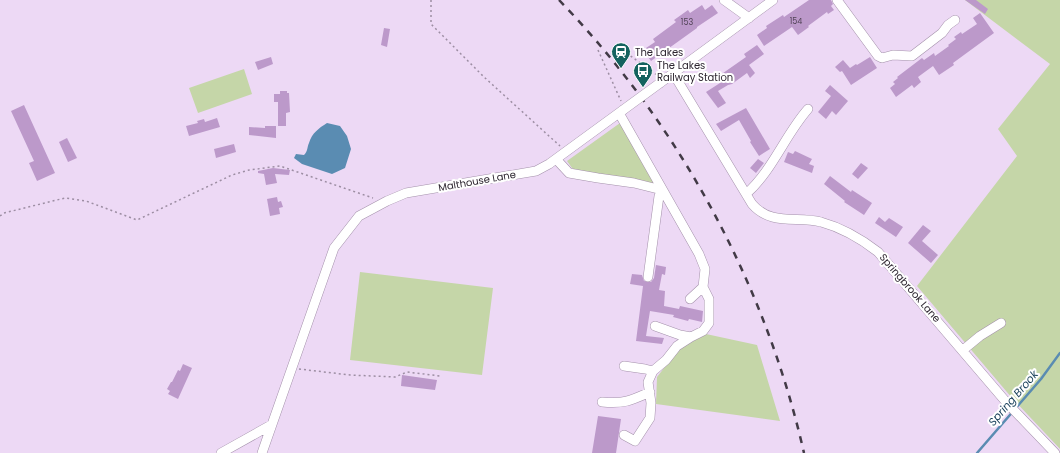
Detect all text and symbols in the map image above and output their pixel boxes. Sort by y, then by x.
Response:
house number: 154 [790,16,802,27]
house number: 153 [681,17,693,28]
station icon: The Lakes [610,41,632,69]
place label: The Lakes [635,45,683,60]
place label: The Lakes Railway Station [657,58,733,85]
bus stop icon: The Lakes Railway Station [632,60,654,88]
street label: Malthouse Lane [437,167,517,195]
street label: Springbrook Lane [876,250,944,326]
water label: Spring Brook [984,366,1043,429]

